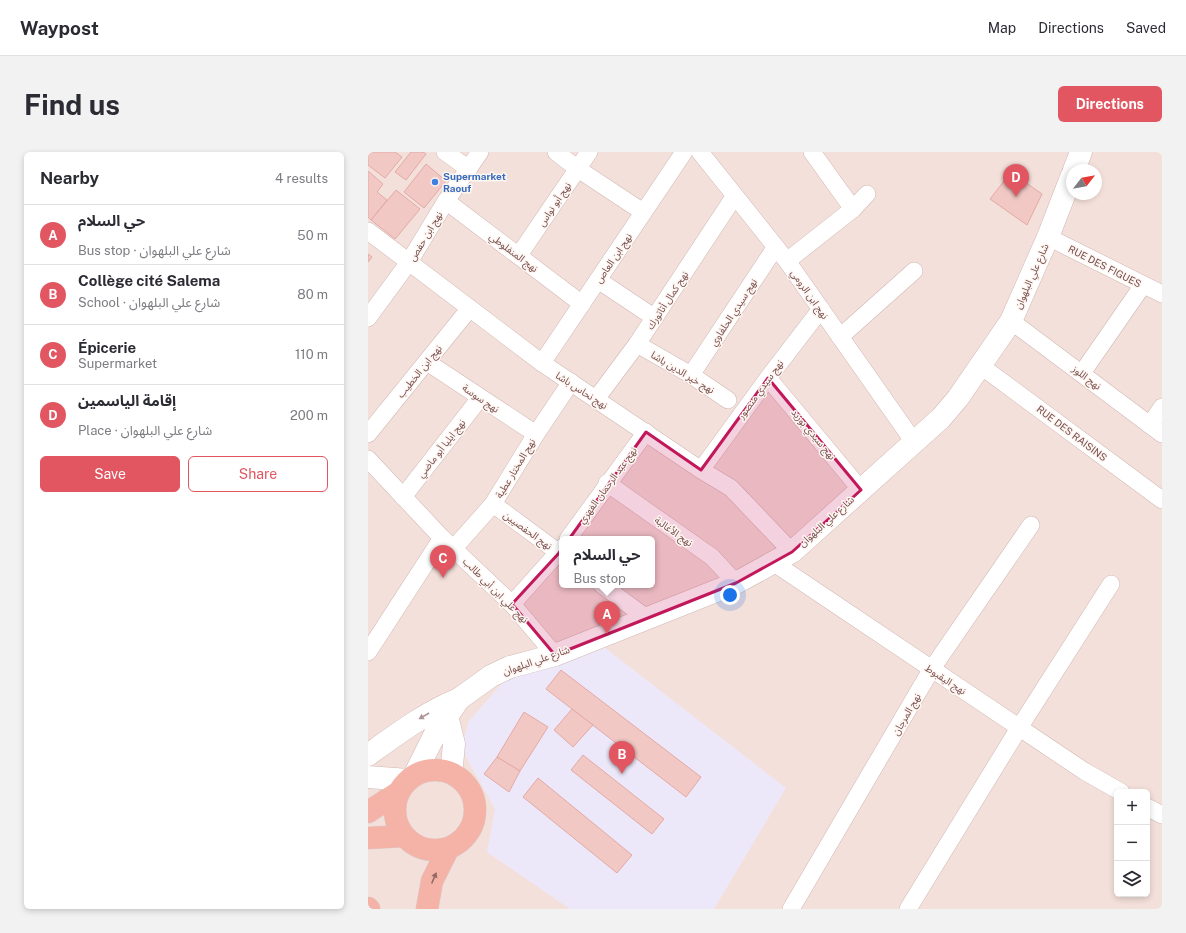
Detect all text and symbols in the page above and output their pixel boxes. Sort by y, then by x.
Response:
text: Waypost [20,17,99,39]
text: Map [988,20,1016,36]
text: Directions [1038,20,1104,36]
text: Saved [1126,20,1166,36]
button: Directions [1058,86,1162,122]
text: Find us [24,88,120,121]
pin: D [1003,164,1029,197]
north arrow [1066,164,1102,200]
text: Nearby [40,168,99,188]
place label: Supermarket Raouf [443,170,506,194]
text: 4 results [275,171,328,186]
marker: Supermarket Raouf [430,177,440,187]
street label: نهج أبو نواس [535,179,575,230]
street label: نهج ابن حفص [405,209,446,264]
text: حي السلام [78,212,145,229]
text: A [48,228,58,243]
text: 50 m [297,228,328,243]
street label: نهج المنفلوطي [486,230,541,276]
street label: نهج ابن العاص [592,230,636,286]
street label: شارع علي البلهوان [1011,241,1053,311]
street label: RUE DES FIGUES [1066,242,1144,290]
text: Bus stop · شارع علي البلهوان [78,243,231,258]
street label: نهج ابن الرومي [787,267,832,323]
street label: نهج كمال أتاتورك [644,268,692,332]
text: Collège cité Salema [78,272,220,289]
street label: نهج سيدي الحلفاوي [707,276,761,349]
text: B [49,287,57,302]
text: 80 m [297,287,328,302]
text: School · شارع علي البلهوان [78,295,220,310]
text: Épicerie [78,339,136,356]
street label: نهج ابن الخطيب [394,342,446,401]
text: C [48,347,58,362]
text: 110 m [295,347,328,362]
street label: نهج خير الدين باشا [648,348,717,398]
text: Supermarket [78,356,157,371]
street label: نهج سيدي منصور [734,357,788,423]
street label: نهج اللوز [1068,362,1104,394]
street label: نهج نحاس باشا [553,369,610,413]
street label: نهج سوسة [459,381,502,417]
text: إقامة الياسمين [78,392,176,409]
street label: RUE DES RAISINS [1034,403,1110,464]
street label: نهج سيدي بوزيد [787,406,839,464]
text: D [48,408,58,423]
text: 200 m [290,408,328,423]
street label: نهج ايليا أبو ماضي [414,416,470,481]
text: Place · شارع علي البلهوان [78,423,212,438]
street label: نهج المختار عطية [493,436,539,501]
street label: نهج عبد الرحمان الفهري [575,444,641,527]
button: Save [40,456,180,492]
button: Share [188,456,328,492]
street label: شارع علي البلهوان [796,493,858,551]
street label: نهج الحفصيين [500,508,555,553]
street label: نهج الأغالبة [652,514,696,550]
popup [559,536,655,588]
pin: C [430,545,456,578]
text: حي السلام [573,546,641,563]
street label: نهج علي ابن أبي طالب [459,555,531,627]
text: Bus stop [573,571,626,586]
your location [720,585,740,605]
pin: A [594,601,620,634]
street label: شارع علي البلهوان [501,643,572,679]
street label: نهج اليقبوط [922,661,969,699]
street label: نهج المرجان [889,691,925,738]
one-way arrow [418,713,430,720]
pin: B [609,741,635,774]
map controls [1114,789,1150,897]
button: + [1114,789,1150,825]
button: − [1114,825,1150,861]
button: layers [1114,861,1150,897]
one-way arrow [432,871,438,883]

